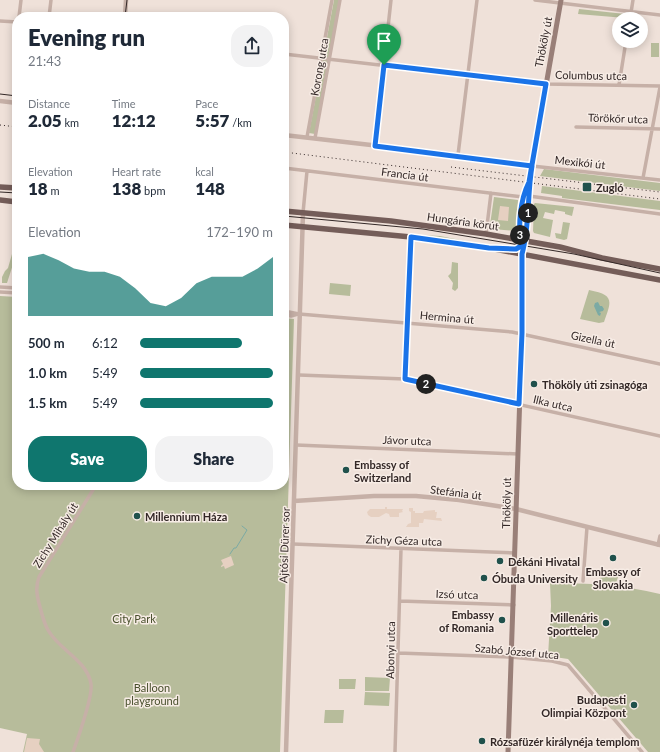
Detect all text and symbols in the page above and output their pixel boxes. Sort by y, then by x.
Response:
map controls [612,12,648,48]
button: layers [612,12,648,48]
street label: Thököly út [532,16,554,68]
text: Evening run [28,24,145,51]
pin [367,24,401,65]
button: share [231,25,273,67]
icon: arrive [373,30,395,52]
street label: Korong utca [308,37,330,97]
text: 21:43 [28,53,61,69]
street label: Columbus utca [555,68,627,82]
text: Distance [28,97,70,110]
text: Time [112,97,136,110]
text: Pace [195,97,218,110]
text: 2.05 [28,110,62,131]
text: 12:12 [112,110,156,131]
text: 5:57 [195,110,229,131]
street label: Törökőr utca [588,110,648,126]
text: km [62,116,79,129]
text: /km [229,116,252,129]
street label: Mexikói út [554,153,606,171]
text: Elevation [28,165,73,178]
text: Heart rate [112,165,161,178]
text: kcal [195,165,214,178]
street label: Francia út [381,165,429,183]
text: 18 [28,178,48,199]
text: 138 [112,178,141,199]
text: 148 [195,178,225,199]
marker: Zugló [581,181,593,193]
place label: Zugló [596,181,624,194]
text: m [48,184,60,197]
text: bpm [141,184,165,197]
pin: 1 [518,203,538,223]
text: 1 [525,206,531,219]
street label: Hungária körút [426,210,500,232]
text: Elevation [28,224,81,240]
text: 172–190 m [206,224,273,240]
pin: 3 [510,225,530,245]
text: 3 [517,228,523,241]
street label: Hermina út [419,308,475,326]
street label: Gizella út [570,328,616,350]
text: 500 m [28,335,65,351]
text: 6:12 [92,335,118,351]
text: 1.0 km [28,365,67,381]
text: 5:49 [92,365,118,381]
pin: 2 [416,374,436,394]
text: 2 [423,377,429,390]
place label: Thököly úti zsinagóga [542,378,648,391]
marker: Thököly úti zsinagóga [529,379,539,389]
street label: Ilka utca [532,392,574,414]
text: 1.5 km [28,395,67,411]
text: 5:49 [92,395,118,411]
street label: Jávor utca [382,433,432,447]
button: Save [28,436,147,482]
button: Share [155,436,273,482]
place label: Embassy of Switzerland [354,458,411,484]
marker: Embassy of Switzerland [341,465,351,475]
street label: Thököly út [499,477,513,529]
street label: Stefánia út [429,482,483,502]
street label: Zichy Mihály út [30,500,80,570]
street label: Ajtósi Dürer sor [276,507,292,583]
place label: Millennium Háza [145,510,227,523]
marker: Millennium Háza [132,511,142,521]
street label: Zichy Géza utca [366,532,442,548]
marker: Embassy of Slovakia [608,553,618,563]
place label: Dékáni Hivatal [508,555,580,568]
marker: Dékáni Hivatal [495,556,505,566]
place label: Embassy of Slovakia [585,565,641,591]
place label: Óbuda University [492,572,578,585]
marker: Óbuda University [479,573,489,583]
street label: Izsó utca [436,587,478,601]
place label: Embassy of Romania [439,608,494,634]
place label: Millenáris Sporttelep [547,611,598,637]
park label: City Park [112,612,156,625]
marker: Embassy of Romania [497,615,507,625]
marker: Millenáris Sporttelep [601,618,611,628]
street label: Abonyi utca [383,621,397,679]
street label: Szabó József utca [474,641,560,661]
park label: Balloon playground [125,681,179,707]
place label: Budapesti Olimpiai Központ [541,693,627,719]
marker: Budapesti Olimpiai Központ [629,700,639,710]
place label: Rózsafüzér királynéja templom [490,735,639,748]
marker: Rózsafüzér királynéja templom [477,736,487,746]

